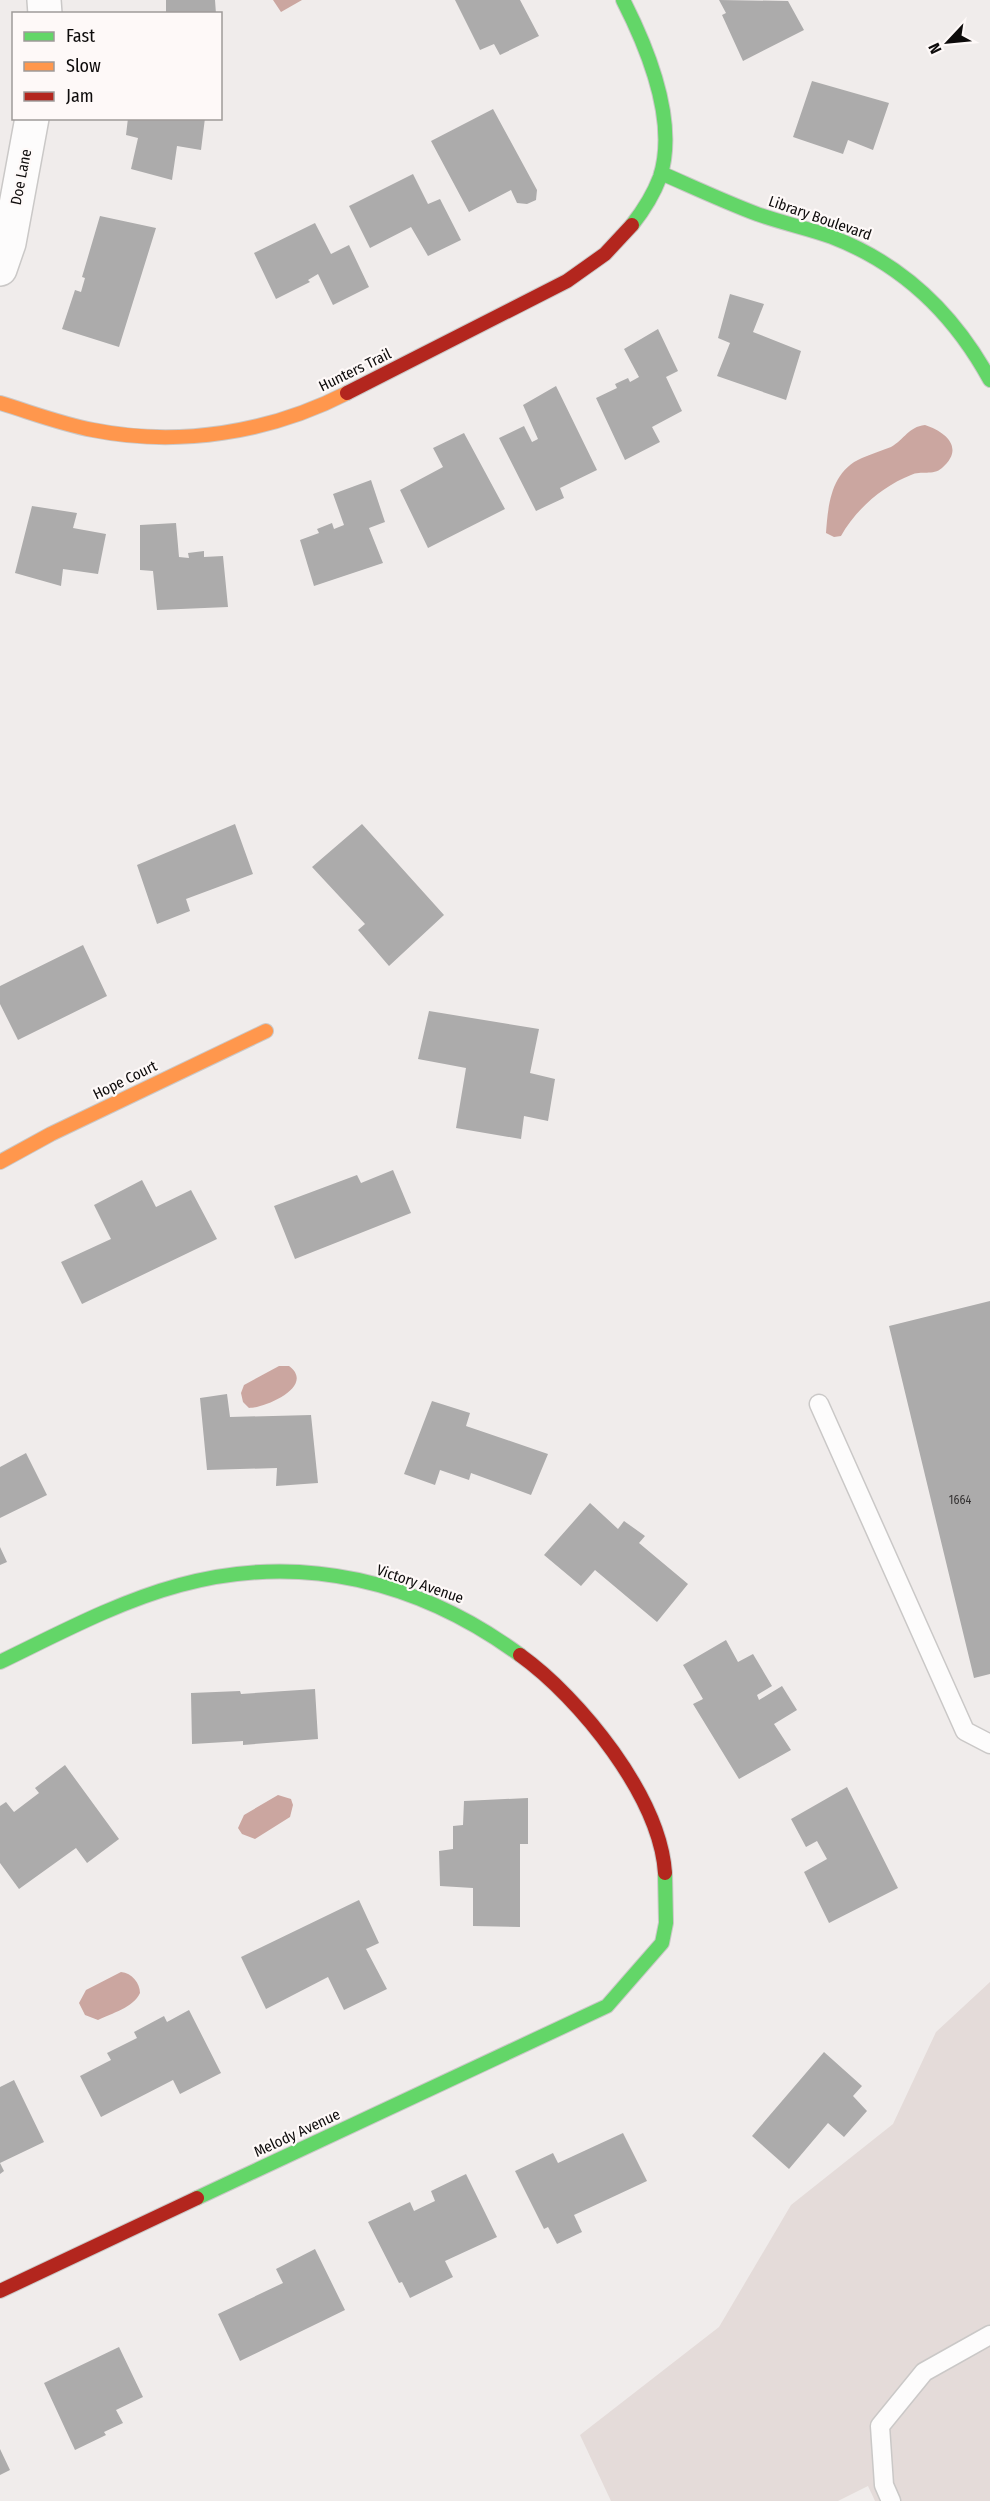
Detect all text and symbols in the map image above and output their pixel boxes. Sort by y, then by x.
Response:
legend [12,12,222,120]
north arrow [918,12,978,72]
text: Fast [66,25,95,47]
text: N [924,40,946,57]
text: Slow [66,55,101,77]
text: Jam [66,85,94,107]
street label: Doe Lane [7,147,35,207]
street label: Library Boulevard [766,192,874,244]
street label: Hunters Trail [316,345,394,395]
street label: Hope Court [90,1057,160,1103]
house number: 1664 [949,1493,971,1507]
street label: Victory Avenue [374,1561,466,1607]
street label: Melody Avenue [251,2105,343,2161]

